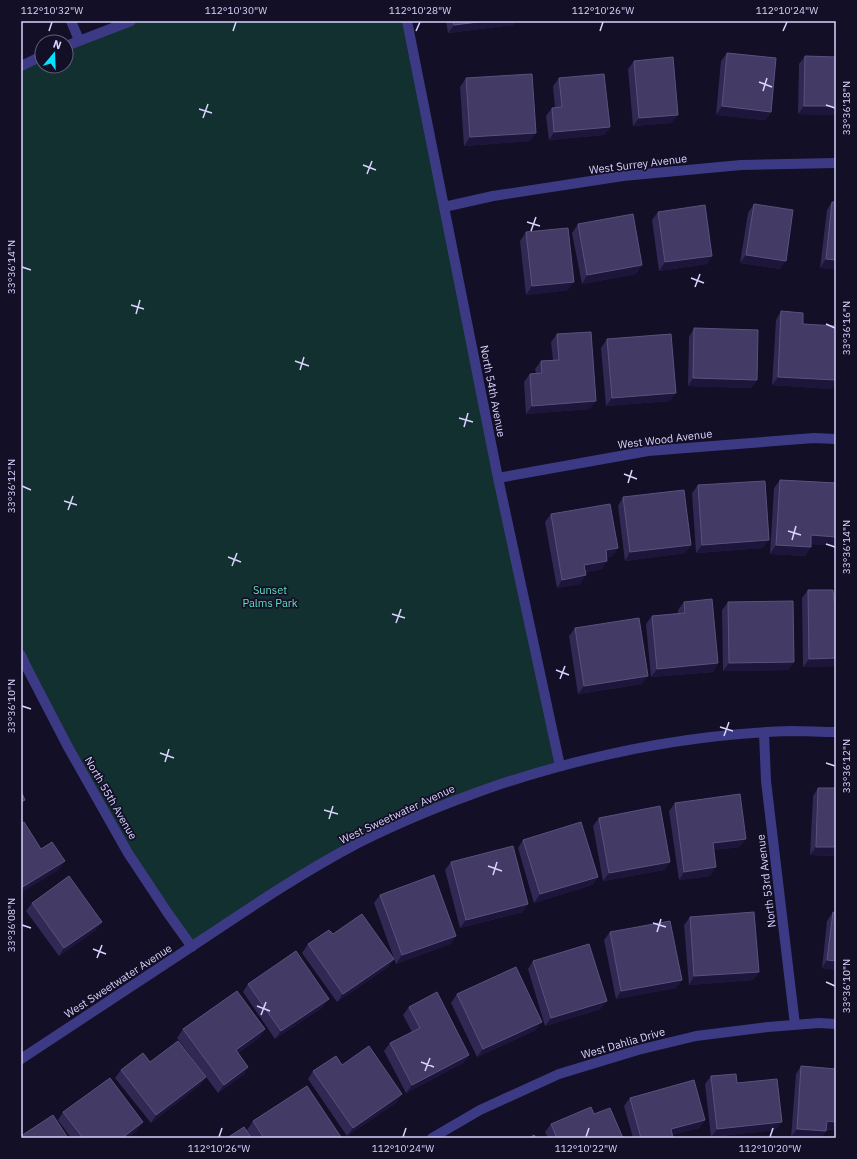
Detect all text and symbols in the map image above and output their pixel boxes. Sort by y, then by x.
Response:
text: 112°10'32"W [21,4,83,17]
text: 112°10'30"W [205,4,267,17]
text: 112°10'28"W [389,4,451,17]
text: 112°10'26"W [572,4,634,17]
text: 112°10'24"W [756,4,818,17]
north arrow [34,34,74,74]
text: N [51,37,63,52]
text: 33°36'18"N [840,81,853,135]
street label: West Surrey Avenue [588,151,688,177]
text: 33°36'14"N [5,240,18,294]
text: 33°36'16"N [840,301,853,355]
street label: North 54th Avenue [477,344,509,438]
street label: West Wood Avenue [617,426,713,452]
text: 33°36'12"N [5,459,18,513]
text: 33°36'14"N [840,520,853,574]
park label: Sunset Palms Park [242,583,298,610]
text: 33°36'10"N [5,679,18,733]
text: 33°36'12"N [840,739,853,793]
street label: North 55th Avenue [82,754,140,842]
street label: West Sweetwater Avenue [337,781,457,847]
street label: North 53rd Avenue [753,834,779,928]
text: 33°36'08"N [5,898,18,952]
street label: West Sweetwater Avenue [62,941,174,1021]
text: 33°36'10"N [840,959,853,1013]
street label: West Dahlia Drive [579,1024,667,1062]
text: 112°10'26"W [188,1142,250,1155]
text: 112°10'24"W [372,1142,434,1155]
text: 112°10'22"W [555,1142,617,1155]
text: 112°10'20"W [739,1142,801,1155]

